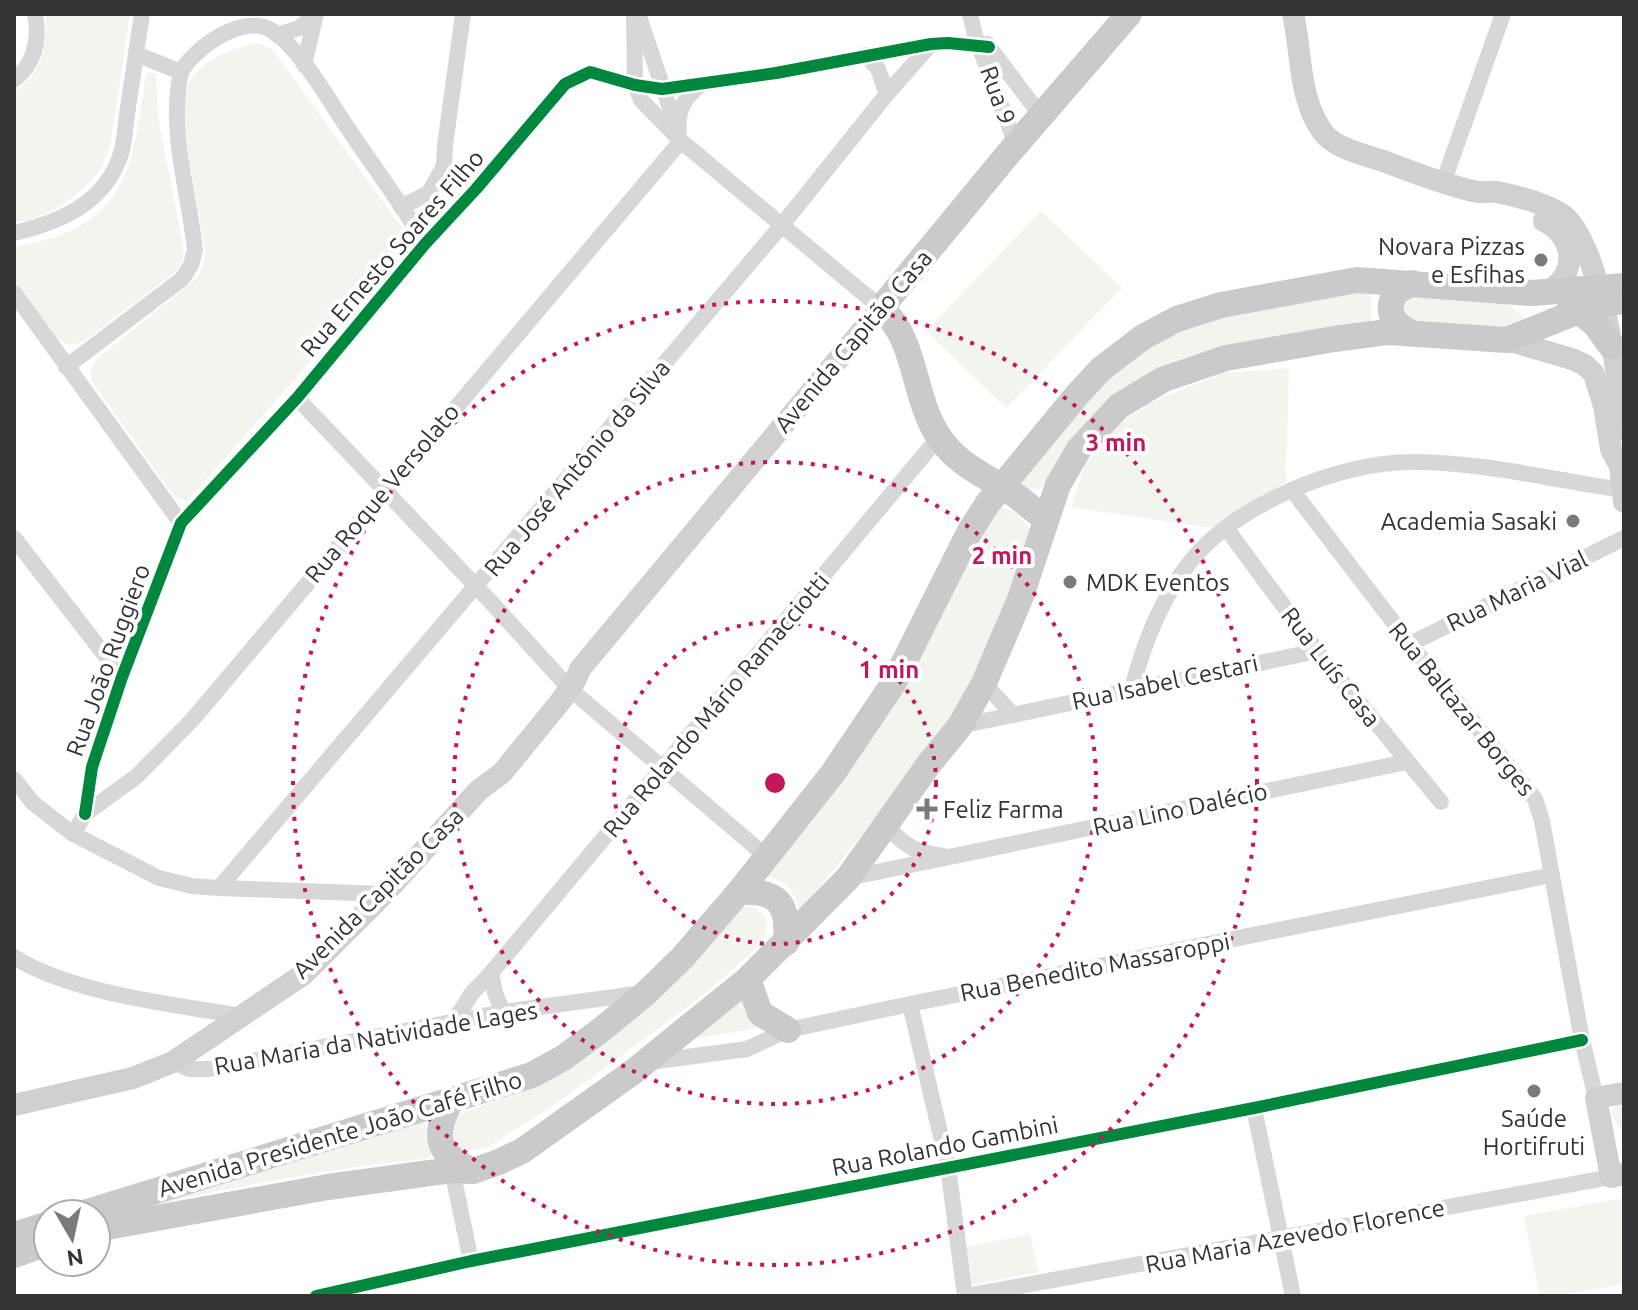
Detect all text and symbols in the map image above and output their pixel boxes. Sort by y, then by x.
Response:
street label: Rua 9 [975,62,1021,128]
street label: Rua Ernesto Soares Filho [295,144,489,362]
place label: Novara Pizzas e Esfihas [1378,233,1525,288]
street label: Avenida Capitão Casa [769,244,937,438]
marker: Novara Pizzas e Esfihas [1532,251,1550,269]
street label: Rua José Antônio da Silva [479,354,675,582]
street label: Rua Roque Versolato [299,398,465,588]
text: 3 min [1086,429,1146,456]
place label: Academia Sasaki [1381,508,1557,535]
marker: Academia Sasaki [1564,512,1582,530]
text: 2 min [972,542,1032,569]
street label: Rua Maria Vial [1442,545,1592,637]
street label: Rua João Ruggiero [61,560,155,760]
street label: Rua Rolando Mário Ramacciotti [598,568,834,842]
place label: MDK Eventos [1086,569,1230,596]
marker: MDK Eventos [1061,573,1079,591]
street label: Rua Luís Casa [1276,602,1386,732]
street label: Rua Baltazar Borges [1384,617,1540,801]
street label: Rua Isabel Cestari [1070,649,1260,715]
text: 1 min [859,656,919,683]
centre of rings [761,769,789,797]
street label: Rua Lino Dalécio [1090,777,1270,841]
place label: Feliz Farma [943,796,1064,823]
marker: Feliz Farma [918,800,936,818]
street label: Avenida Capitão Casa [287,802,469,984]
street label: Rua Benedito Massaroppi [958,928,1232,1006]
street label: Rua Maria da Natividade Lages [212,996,540,1080]
street label: Avenida Presidente João Café Filho [155,1066,525,1202]
marker: Saúde Hortifruti [1525,1082,1543,1100]
place label: Saúde Hortifruti [1483,1105,1585,1160]
street label: Rua Rolando Gambini [830,1111,1060,1181]
street label: Rua Maria Azevedo Florence [1143,1194,1447,1278]
north arrow [32,1198,112,1278]
text: N [65,1245,85,1272]

